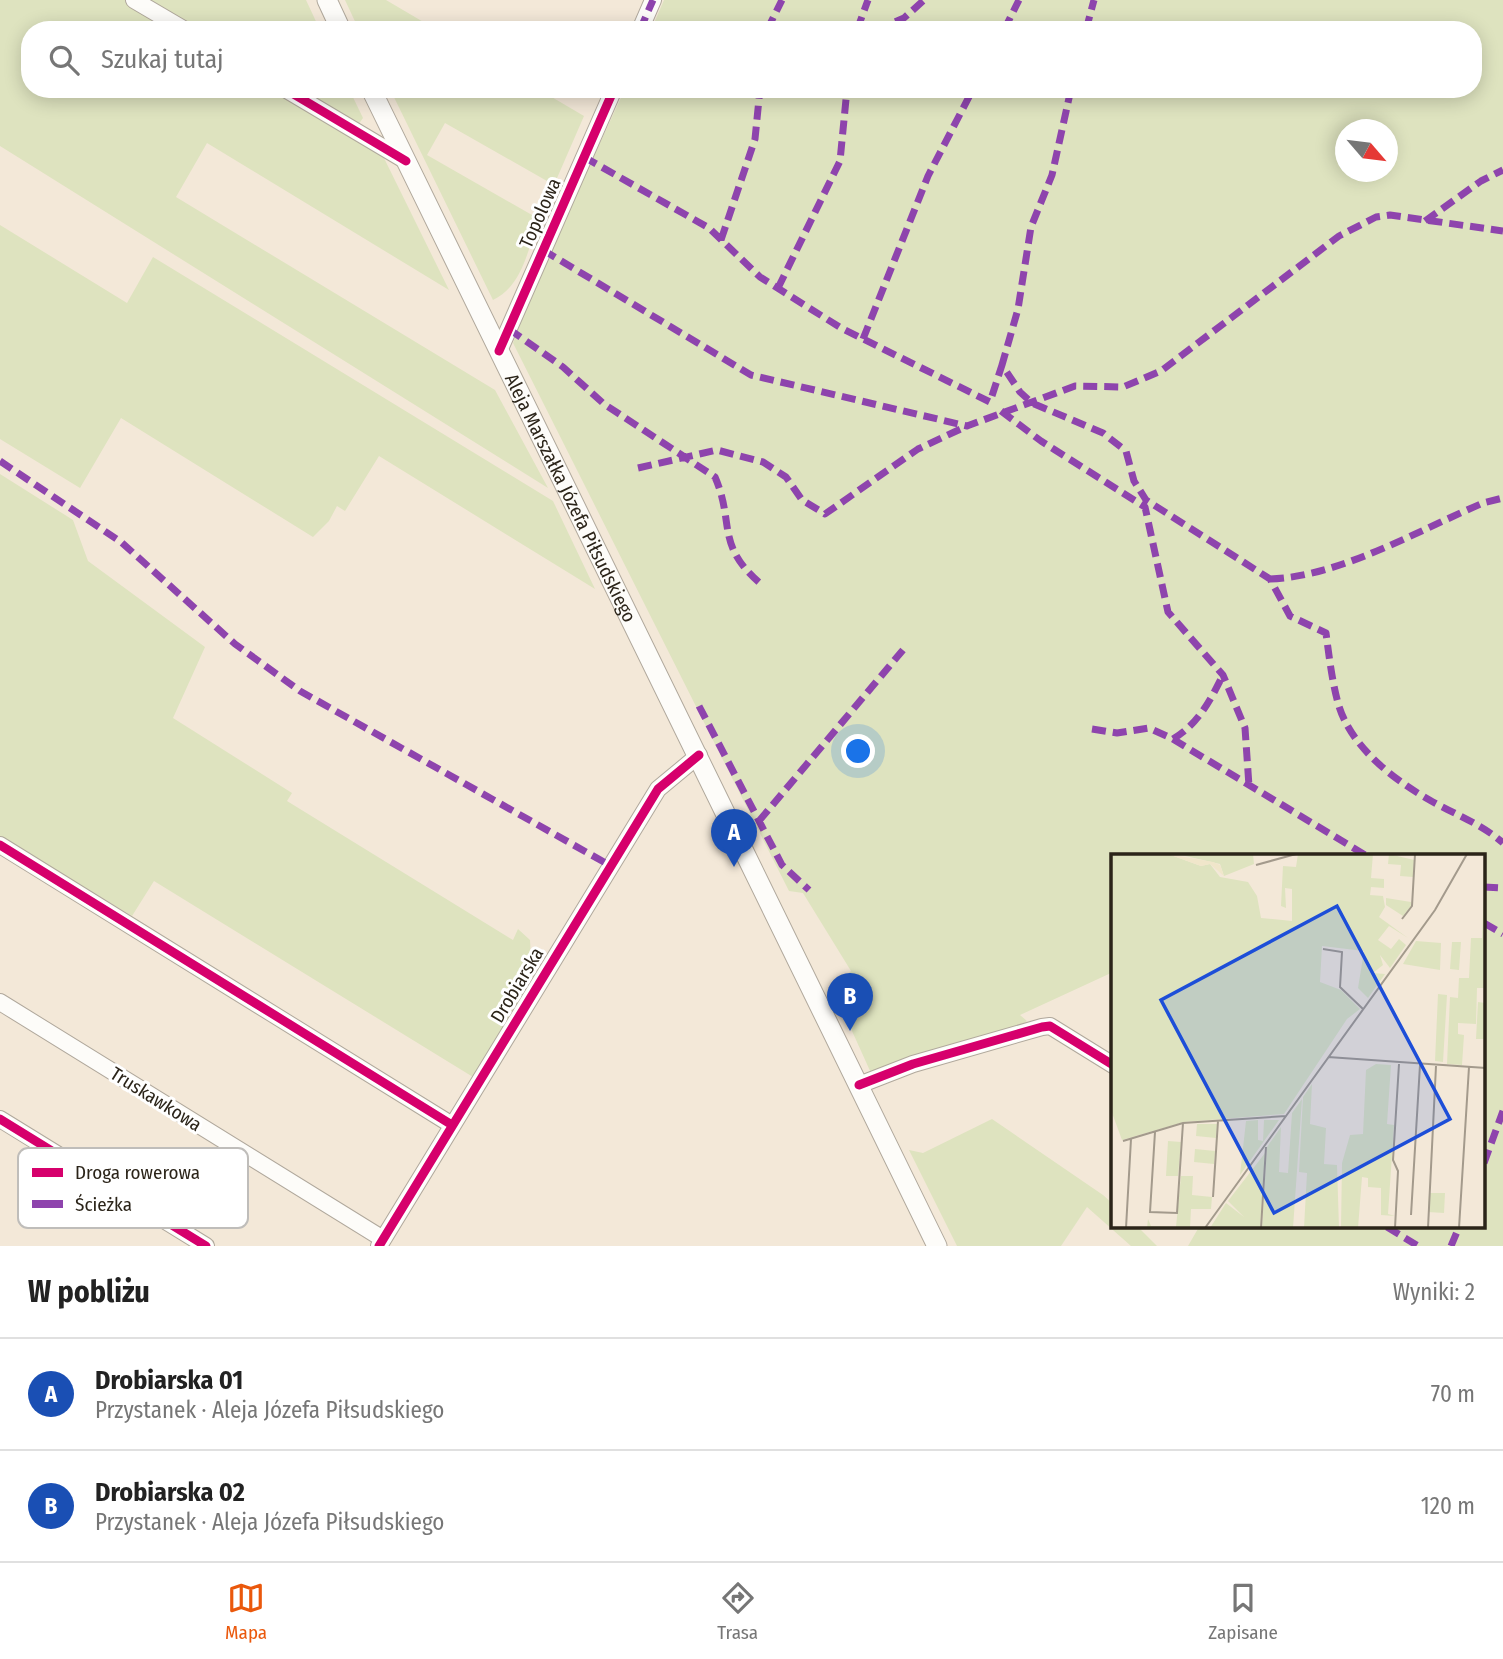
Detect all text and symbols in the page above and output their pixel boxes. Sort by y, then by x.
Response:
search box [21,21,1482,98]
icon: search [45,41,83,79]
text: Szukaj tutaj [101,44,224,75]
north arrow [1335,119,1398,182]
street label: Topolowa [514,174,566,252]
street label: Aleja Marszałka Józefa Piłsudskiego [500,370,641,626]
your location [841,734,875,768]
pin: A [711,809,757,867]
inset map [1111,854,1486,1228]
street label: Drobiarska [486,943,548,1027]
pin: B [827,973,873,1031]
street label: Truskawkowa [106,1062,206,1136]
legend [18,1148,248,1228]
text: Droga rowerowa [75,1161,200,1184]
text: Ścieżka [75,1193,132,1216]
text: W pobliżu [28,1274,150,1310]
text: Wyniki: 2 [1393,1278,1475,1306]
text: Drobiarska 01 [95,1365,243,1396]
text: A [45,1380,57,1408]
text: 70 m [1431,1380,1475,1408]
text: Przystanek · Aleja Józefa Piłsudskiego [95,1396,444,1424]
text: Drobiarska 02 [95,1477,245,1508]
text: B [45,1492,57,1520]
text: 120 m [1421,1492,1475,1520]
text: Przystanek · Aleja Józefa Piłsudskiego [95,1508,444,1536]
tab: Mapa [225,1579,267,1644]
tab: Trasa [717,1579,758,1644]
tab: Zapisane [1208,1579,1278,1644]

